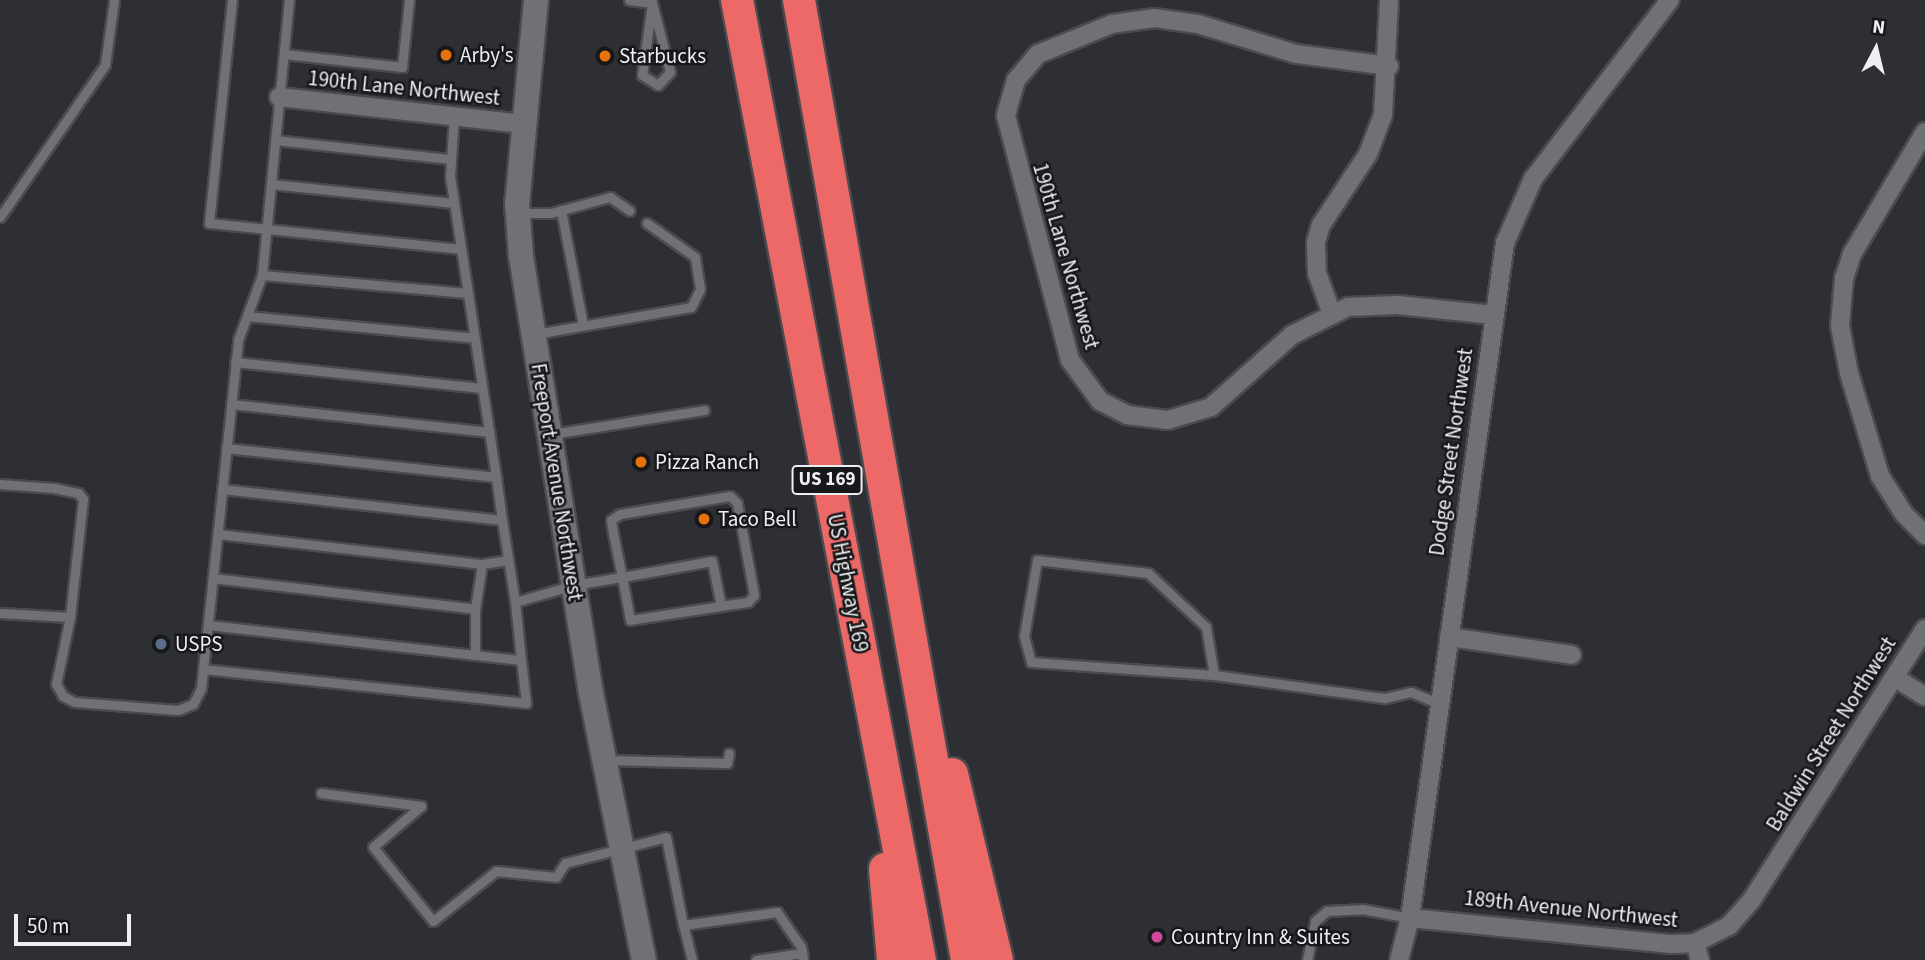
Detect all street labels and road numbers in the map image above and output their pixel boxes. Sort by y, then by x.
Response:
street label: 190th Lane Northwest [307,65,501,111]
street label: 190th Lane Northwest [1027,160,1105,352]
street label: Dodge Street Northwest [1424,347,1478,557]
street label: Freeport Avenue Northwest [526,361,588,603]
road number: US 169 [790,464,864,495]
street label: US Highway 169 [822,512,874,654]
street label: Baldwin Street Northwest [1761,632,1901,836]
street label: 189th Avenue Northwest [1463,885,1679,933]

